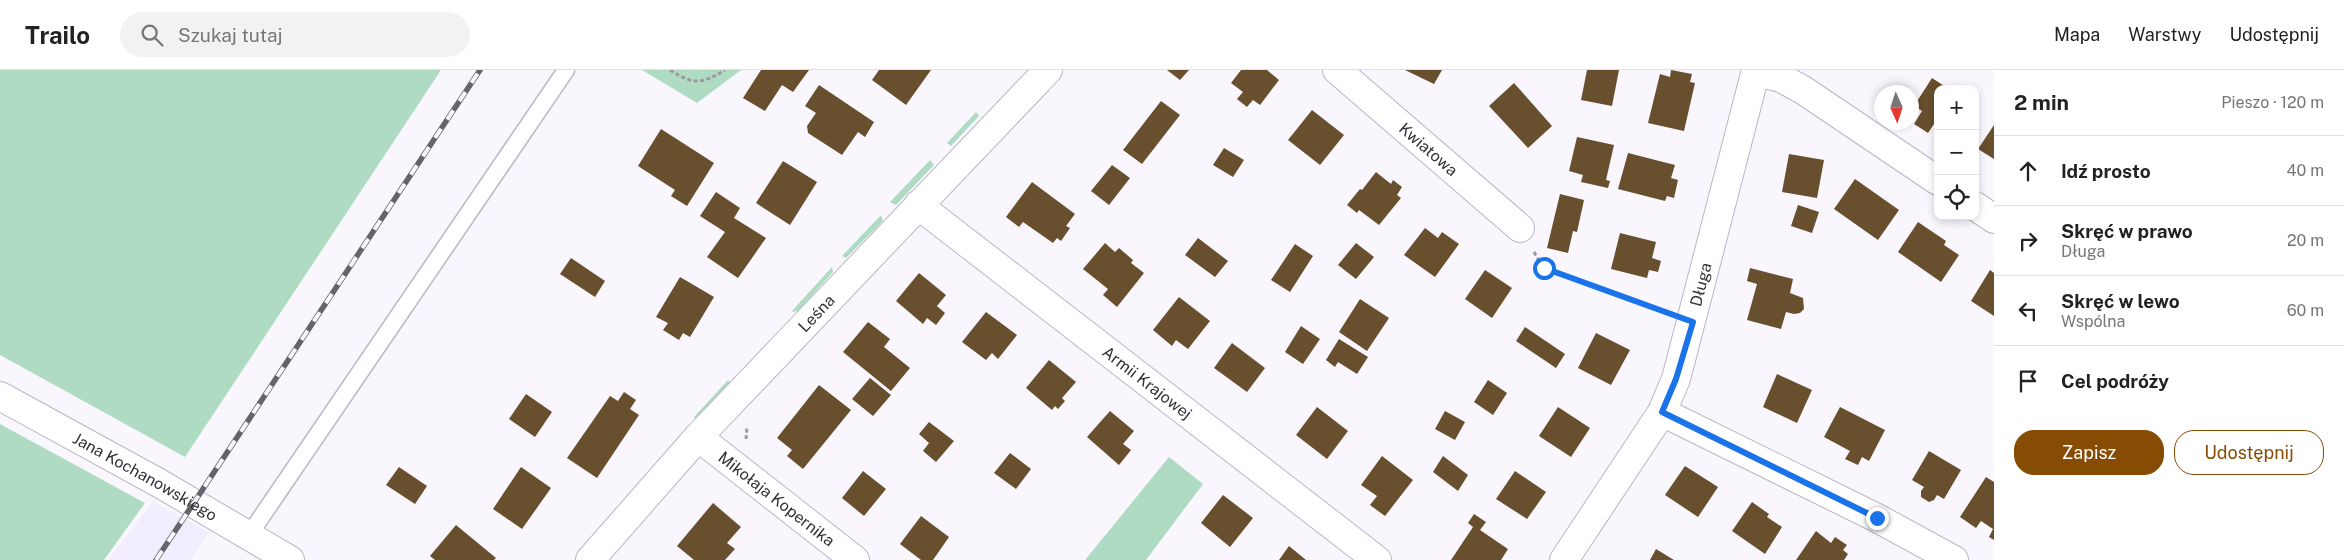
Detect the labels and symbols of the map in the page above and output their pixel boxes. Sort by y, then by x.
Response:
north arrow [1874,85,1919,130]
street label: Kwiatowa [1395,119,1461,180]
route start [1533,257,1556,280]
street label: Długa [1686,261,1716,308]
street label: Leśna [794,291,839,336]
street label: Armii Krajowej [1099,342,1196,423]
street label: Jana Kochanowskiego [70,429,221,525]
street label: Mikołaja Kopernika [714,448,838,550]
route end [1866,507,1889,530]

